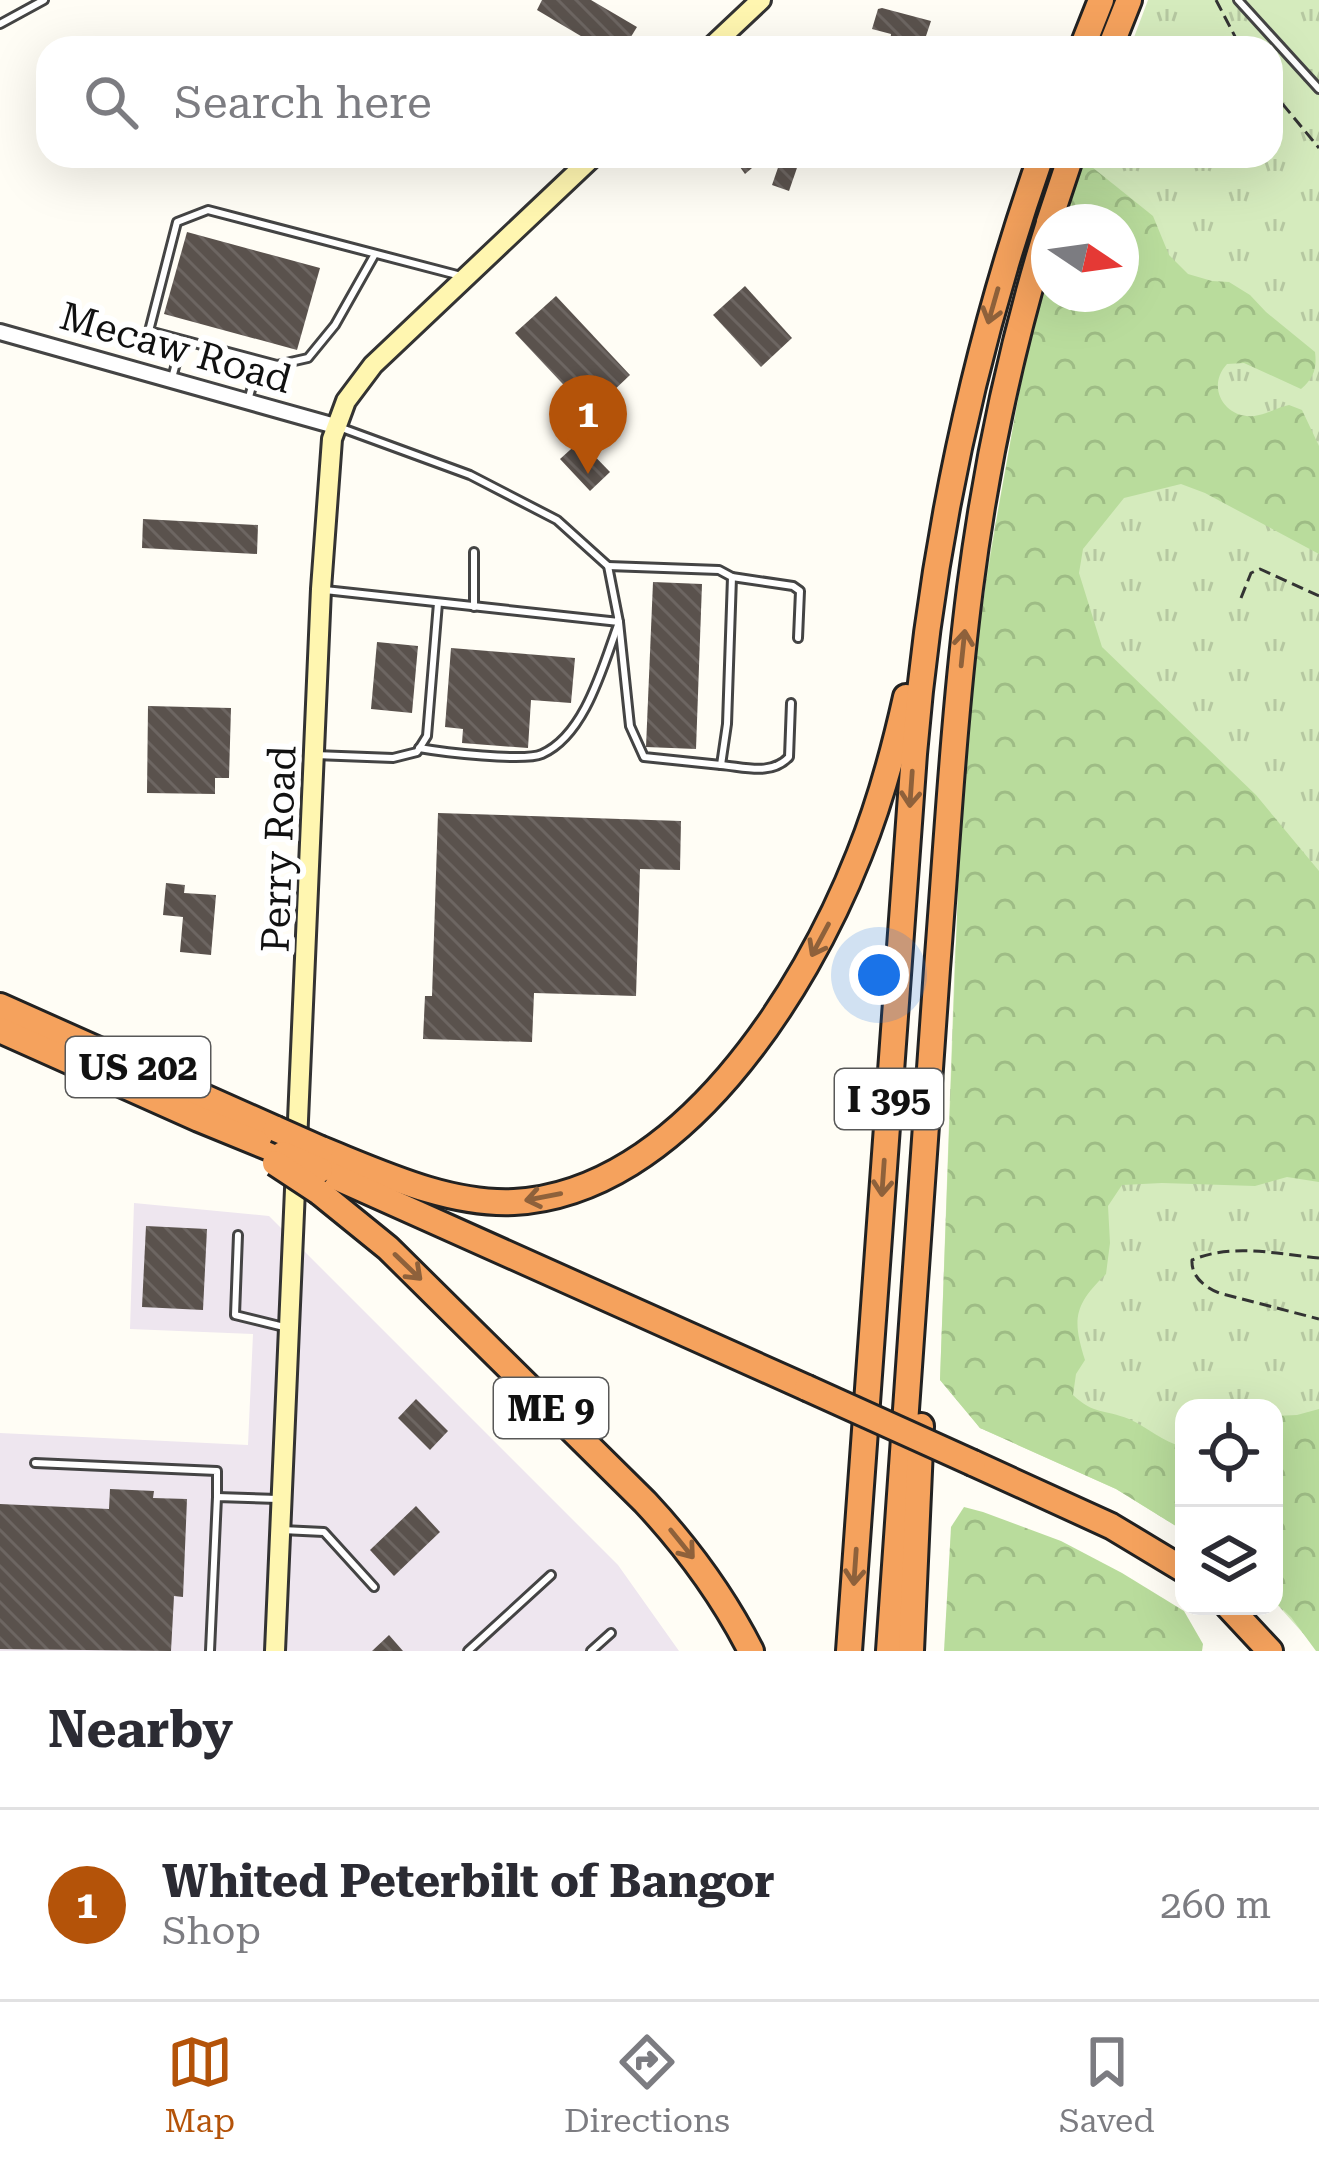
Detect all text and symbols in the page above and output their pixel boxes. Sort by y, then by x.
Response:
search box [36,36,1283,168]
icon: search [78,69,144,135]
text: Search here [174,76,432,129]
north arrow [1031,204,1139,312]
one-way arrow [981,286,1003,324]
street label: Mecaw Road [55,293,297,403]
pin: 1 [549,375,627,474]
one-way arrow [953,629,975,668]
street label: Perry Road [252,745,306,953]
one-way arrow [900,769,923,808]
one-way arrow [808,921,831,956]
your location [849,945,909,1005]
road number: US 202 [66,1037,210,1097]
road number: I 395 [835,1069,943,1129]
one-way arrow [872,1158,895,1197]
one-way arrow [524,1187,563,1209]
one-way arrow [393,1253,422,1281]
road number: ME 9 [494,1378,608,1438]
map controls [1175,1399,1283,1615]
button: locate [1175,1399,1283,1507]
button: layers [1175,1507,1283,1615]
one-way arrow [668,1528,695,1560]
one-way arrow [844,1547,867,1586]
text: Nearby [48,1700,233,1759]
text: Whited Peterbilt of Bangor [162,1855,775,1908]
text: 1 [76,1882,98,1928]
text: 260 m [1160,1882,1271,1928]
text: Shop [162,1908,261,1954]
tab: Map [164,2029,235,2140]
tab: Directions [564,2029,730,2140]
tab: Saved [1059,2029,1155,2140]

